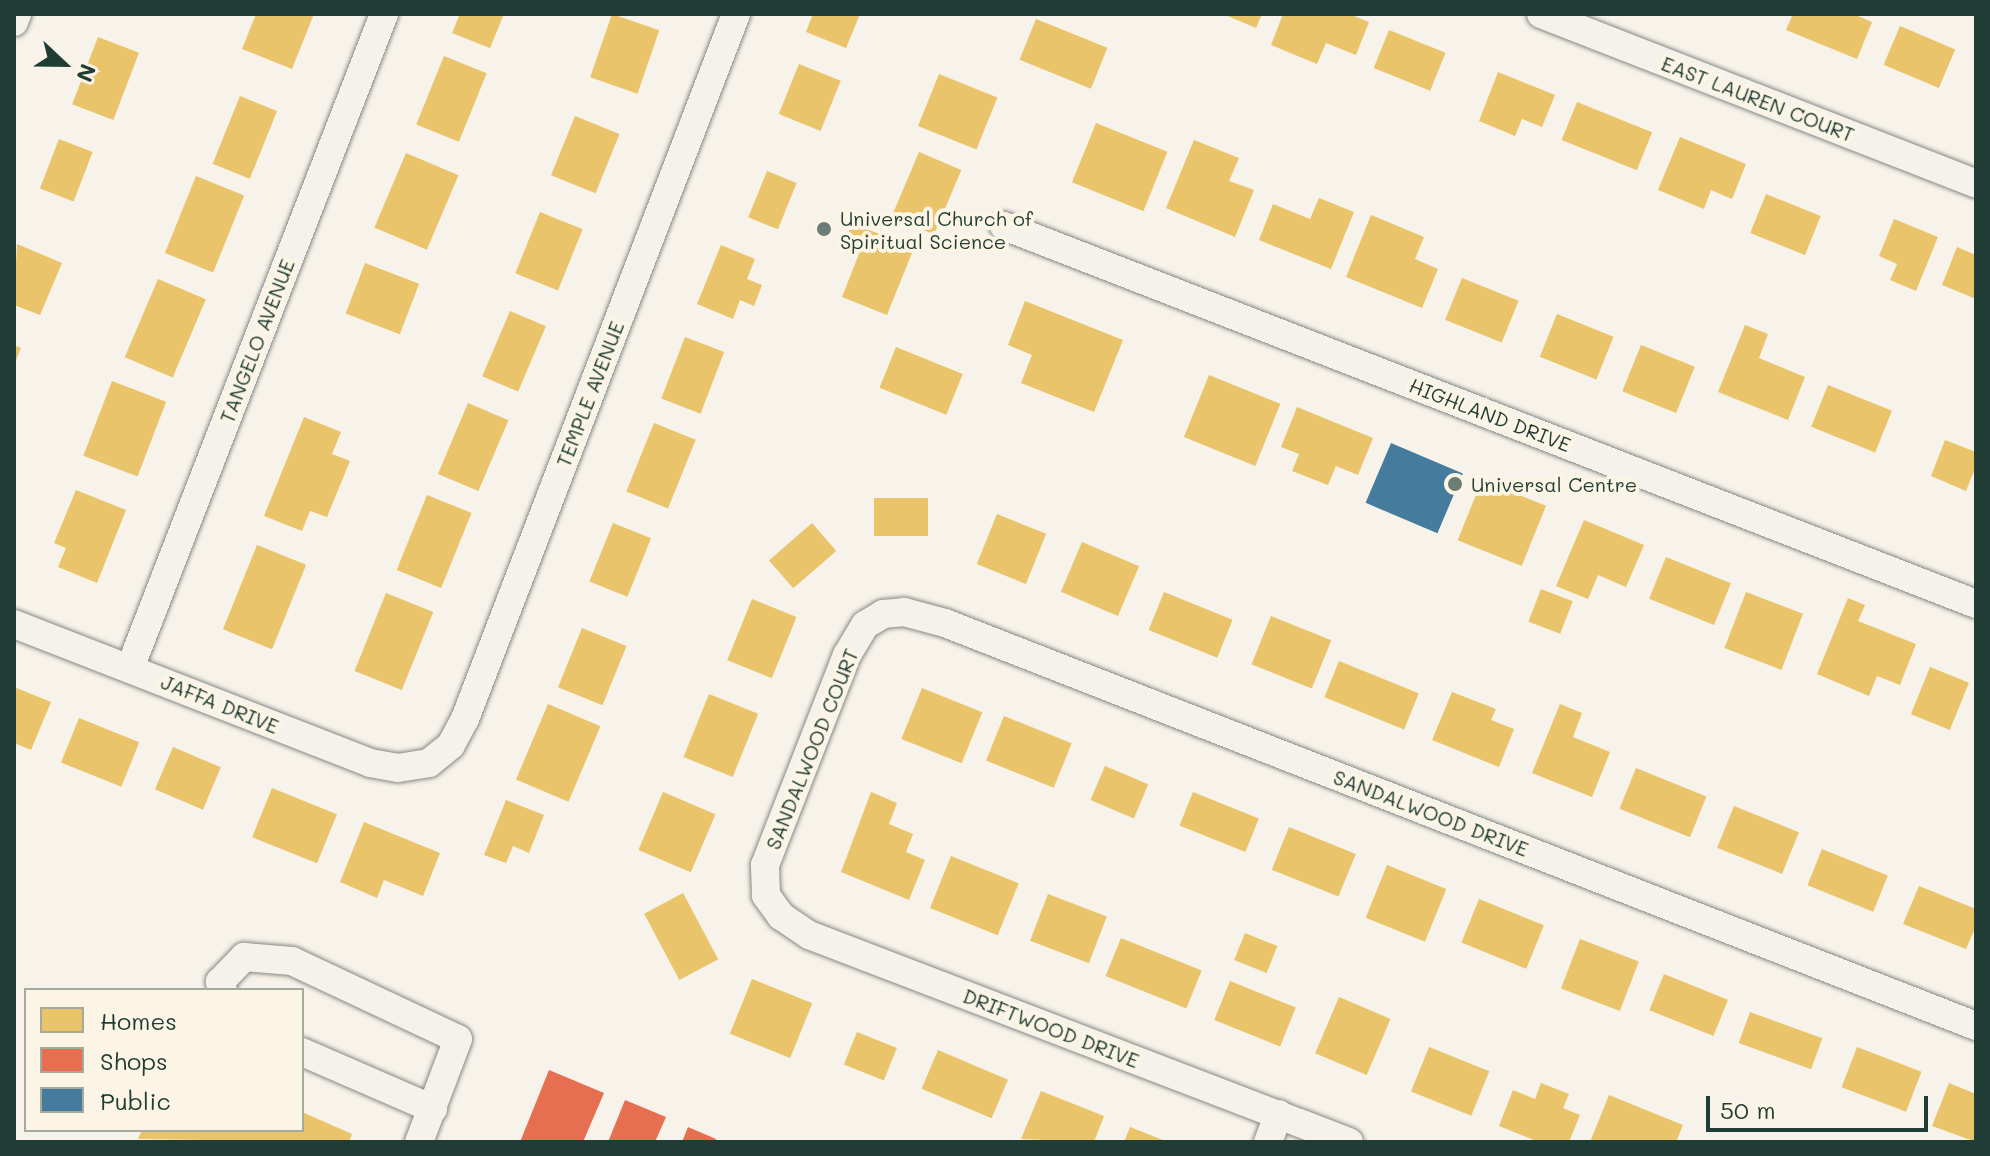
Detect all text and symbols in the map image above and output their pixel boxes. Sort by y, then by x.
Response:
north arrow [24,24,104,104]
street label: EAST LAUREN COURT [1658,51,1858,147]
text: N [70,60,103,86]
place label: Universal Church of Spiritual Science [840,206,1033,253]
marker: Universal Church of Spiritual Science [815,220,833,238]
street label: TANGELO AVENUE [215,256,299,426]
street label: TEMPLE AVENUE [551,318,629,470]
street label: HIGHLAND DRIVE [1406,373,1574,457]
place label: Universal Centre [1471,472,1637,496]
marker: Universal Centre [1446,475,1464,493]
street label: SANDALWOOD COURT [761,645,863,853]
street label: JAFFA DRIVE [158,669,282,739]
street label: SANDALWOOD DRIVE [1330,765,1532,861]
street label: DRIFTWOOD DRIVE [960,983,1142,1073]
legend [24,988,304,1132]
text: Homes [100,1005,177,1036]
text: Shops [100,1045,168,1076]
scale bar [1710,1080,1932,1130]
text: Public [100,1085,171,1116]
text: 50 m [1720,1094,1776,1125]

